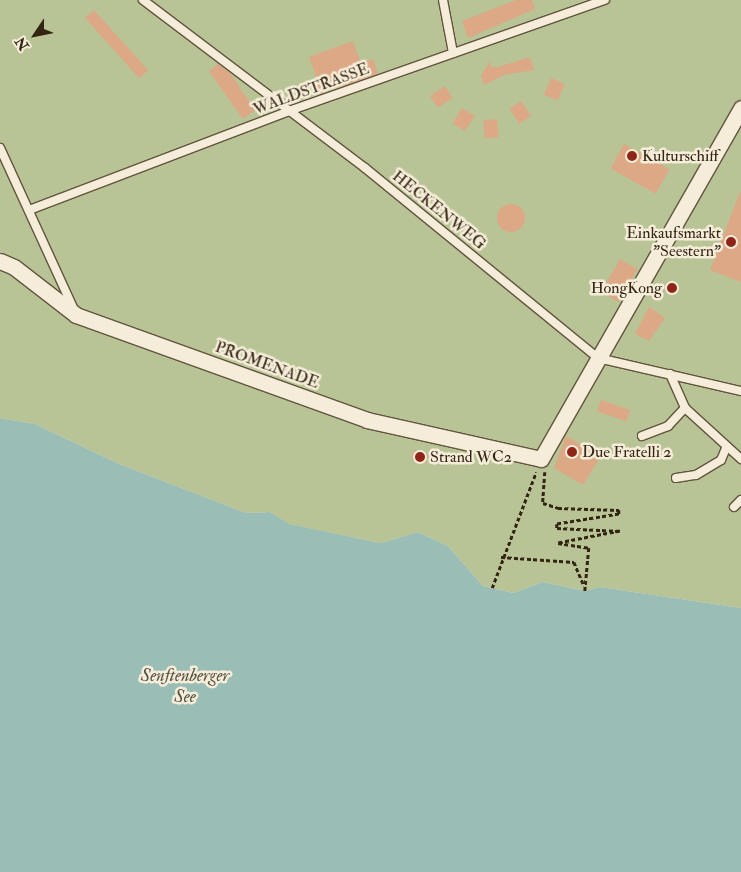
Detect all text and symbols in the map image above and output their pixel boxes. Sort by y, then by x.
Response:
north arrow [10,10,60,60]
text: N [12,34,33,54]
street label: WALDSTRASSE [250,59,372,119]
place label: Kulturschiff [642,146,718,166]
marker: Kulturschiff [626,150,638,162]
street label: HECKENWEG [388,166,490,254]
place label: Einkaufsmarkt "Seestern" [626,223,721,261]
marker: Einkaufsmarkt "Seestern" [725,236,737,248]
place label: HongKong [591,278,662,298]
marker: HongKong [666,282,678,294]
street label: PROMENADE [213,337,321,393]
place label: Due Fratelli 2 [582,442,671,462]
marker: Due Fratelli 2 [566,446,578,458]
place label: Strand WC2 [430,447,512,467]
marker: Strand WC2 [414,451,426,463]
water label: Senftenberger See [141,666,229,709]

